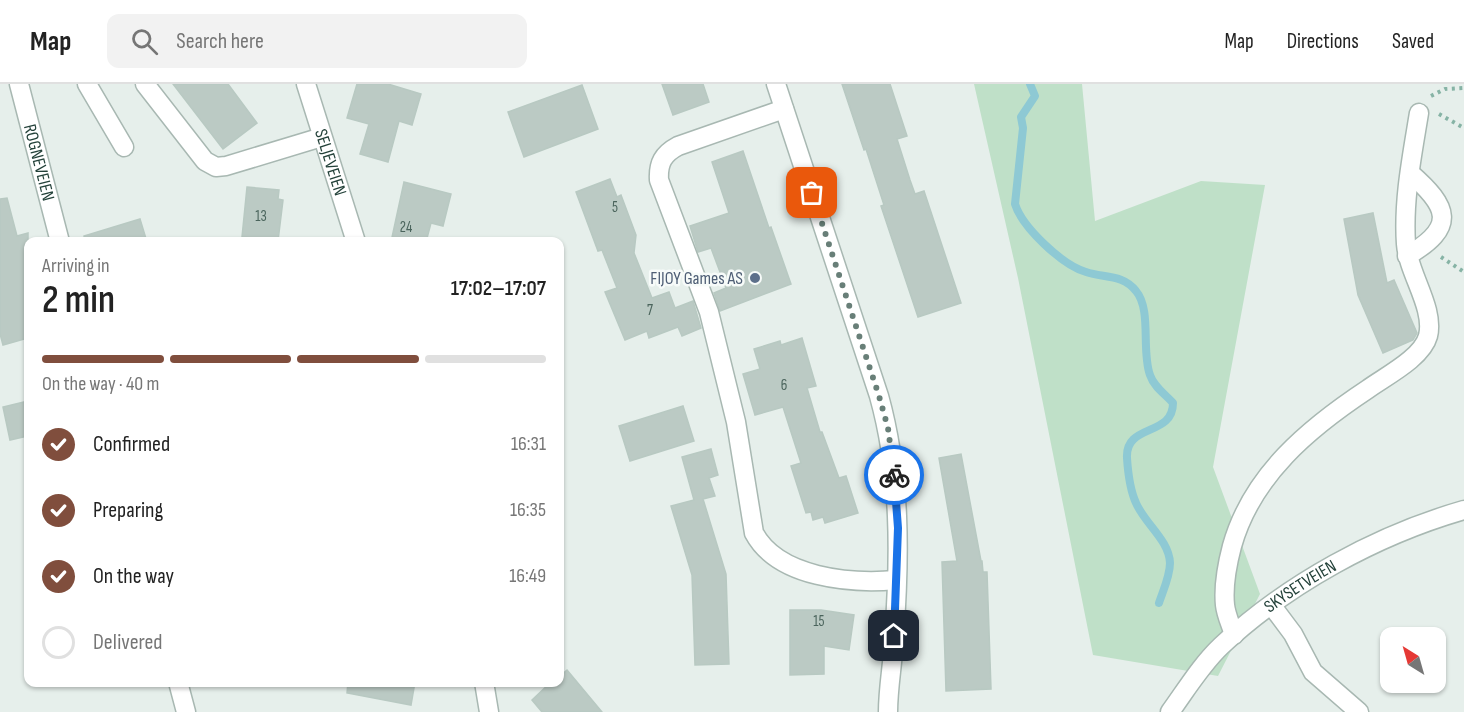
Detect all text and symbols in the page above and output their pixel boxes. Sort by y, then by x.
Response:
search box [107,14,527,68]
text: Map [30,25,71,58]
icon: search [128,25,161,58]
text: Search here [176,28,264,55]
text: Map [1224,29,1254,54]
text: Directions [1287,29,1359,54]
text: Saved [1392,29,1434,54]
street label: ROGNEVEIEN [19,122,59,203]
street label: SELJEVEIEN [310,126,351,198]
pin [786,167,837,218]
icon: bag [795,176,828,209]
house number: 5 [612,198,618,217]
house number: 13 [255,207,267,226]
house number: 24 [400,218,412,237]
text: Arriving in [42,254,110,278]
place label: FIJOY Games AS [650,268,743,289]
marker: FIJOY Games AS [748,271,762,285]
text: 17:02–17:07 [451,275,546,302]
text: 2 min [42,277,115,324]
house number: 7 [647,301,653,320]
text: On the way · 40 m [42,372,159,396]
house number: 6 [781,376,787,395]
icon: check [42,428,75,461]
text: Confirmed [93,431,170,458]
text: 16:31 [511,432,546,456]
courier [864,445,924,505]
icon: bike [878,459,911,492]
icon: check [42,494,75,527]
text: Preparing [93,497,163,524]
text: 16:35 [510,498,546,522]
street label: SKYSETVEIEN [1260,555,1340,617]
icon: check [42,560,75,593]
text: On the way [93,563,174,590]
text: 16:49 [509,564,546,588]
pin [868,610,919,661]
house number: 15 [813,612,825,631]
icon: home [877,619,910,652]
north arrow [1380,627,1446,693]
map controls [1380,627,1446,693]
text: Delivered [93,629,162,656]

